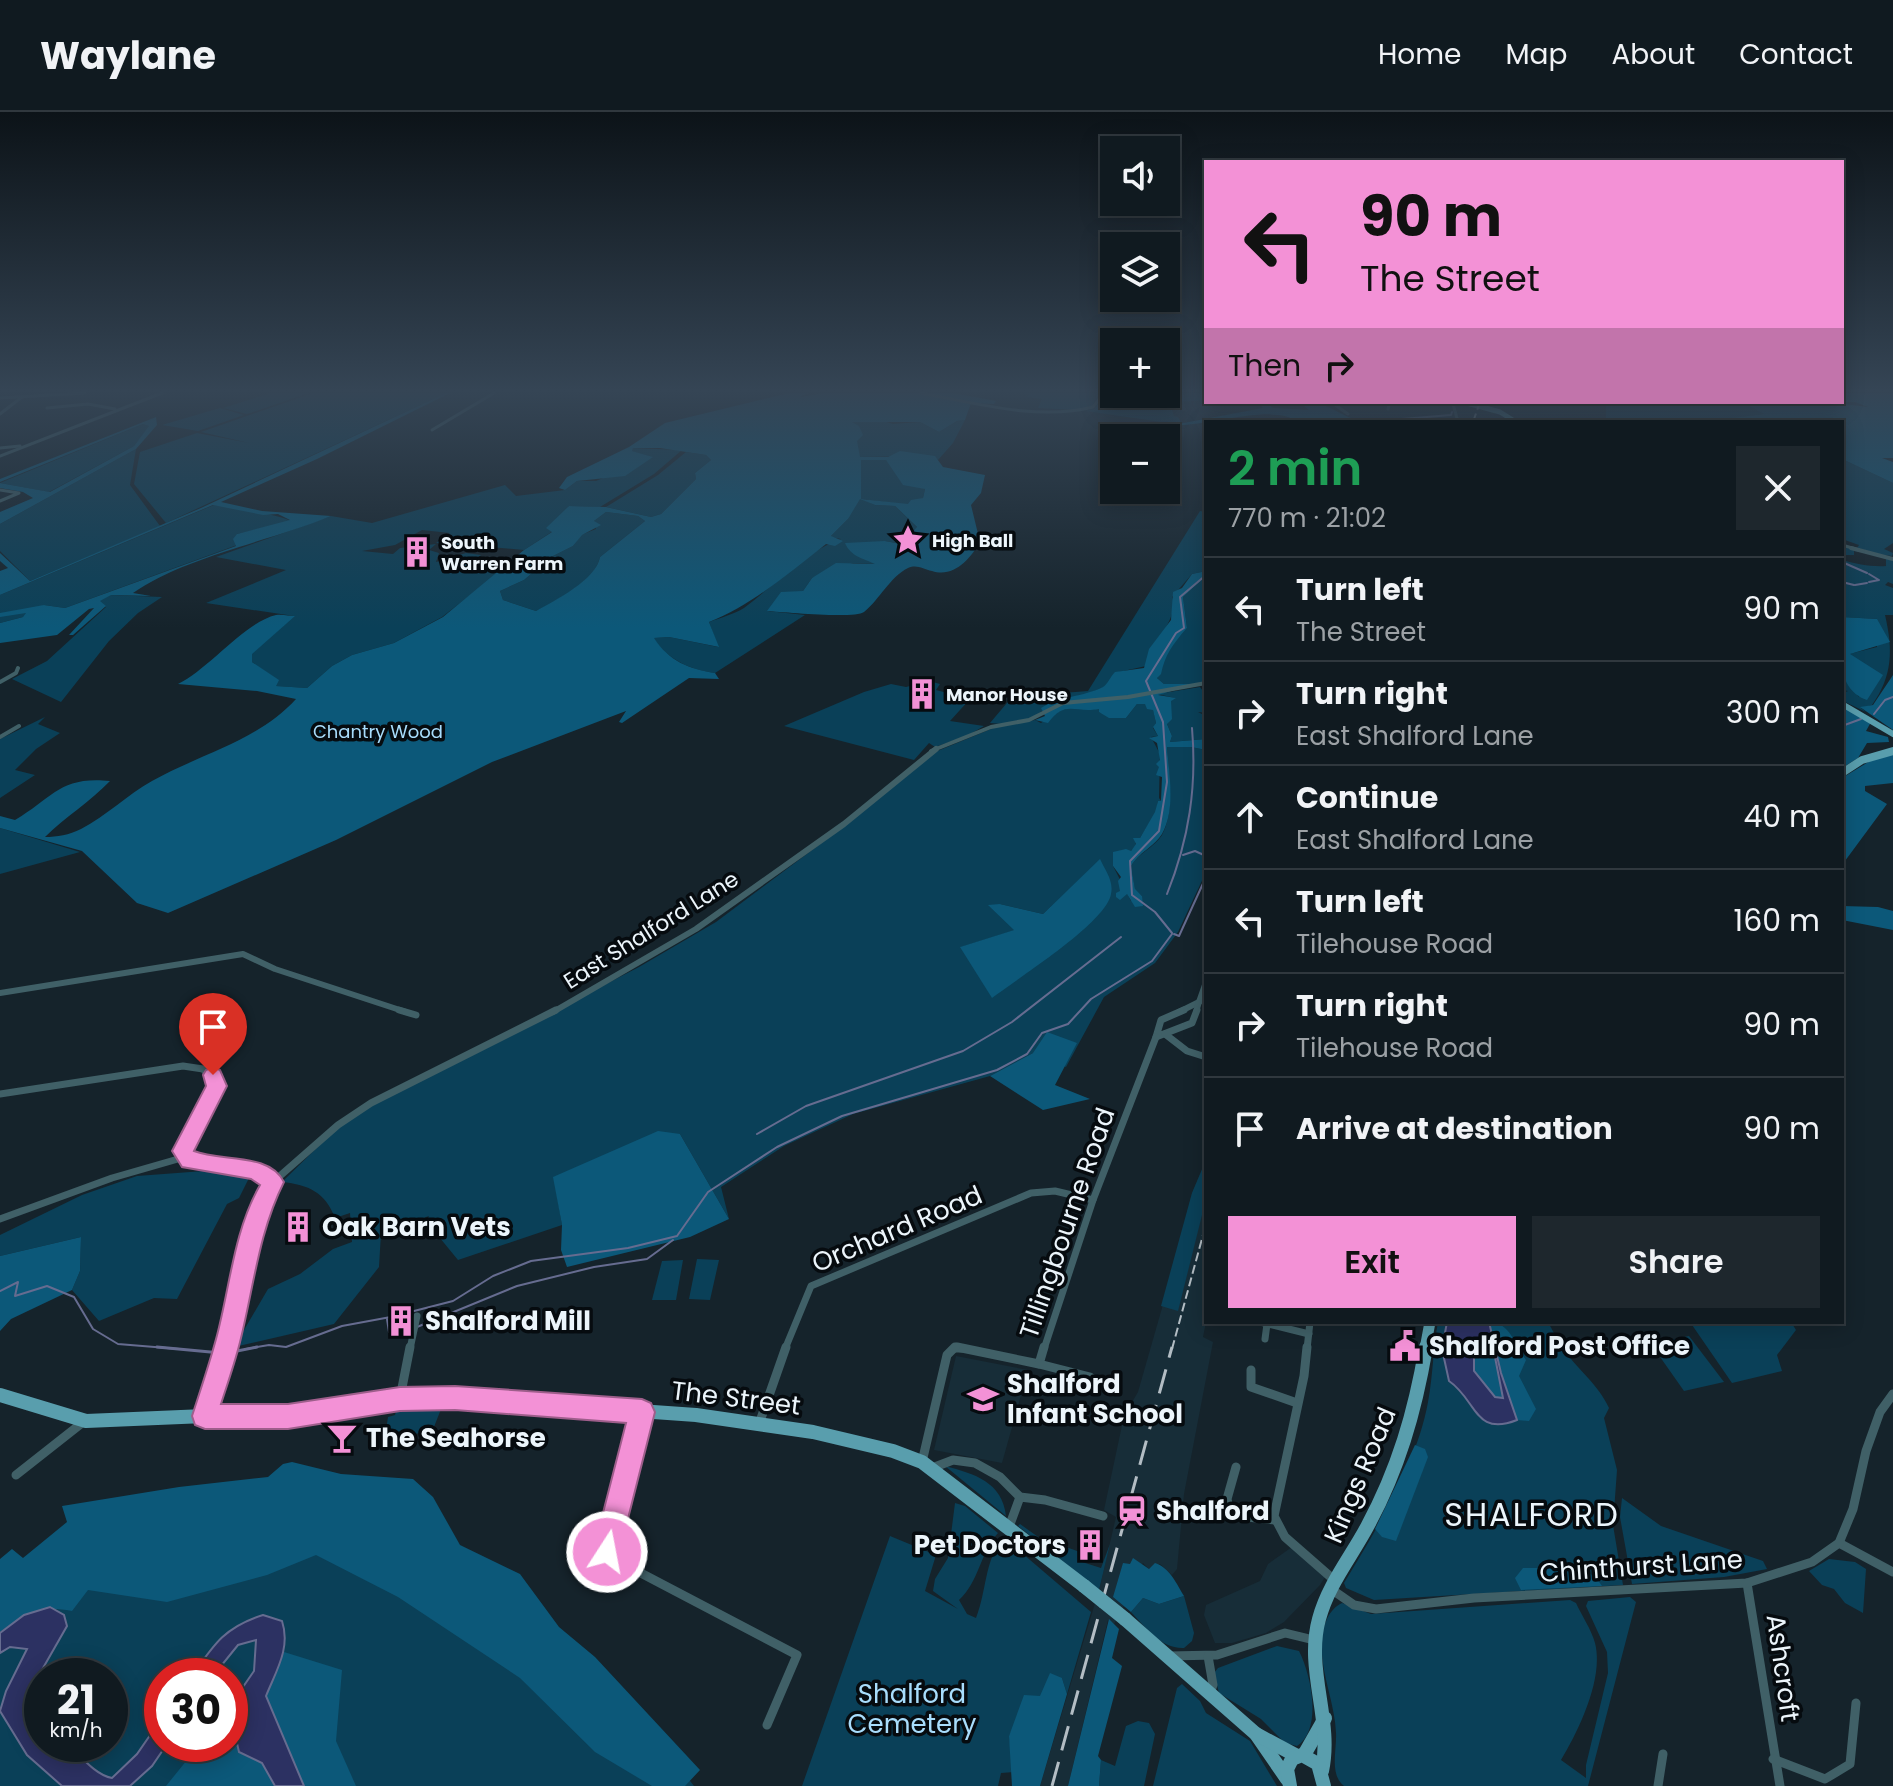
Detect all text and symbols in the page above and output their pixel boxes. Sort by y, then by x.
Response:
text: Waylane [40,29,216,82]
text: Home [1378,35,1461,74]
text: Map [1505,35,1567,74]
text: About [1611,35,1695,74]
text: Contact [1739,35,1853,74]
map controls [1100,136,1180,504]
button: sound [1100,136,1180,216]
text: 90 m [1360,177,1502,256]
icon: left [1228,192,1332,296]
button: layers [1100,232,1180,312]
text: The Street [1360,253,1540,304]
button: + [1100,328,1180,408]
text: Then [1228,344,1301,387]
icon: right [1317,344,1361,388]
button: − [1100,424,1180,504]
text: 2 min [1228,435,1362,502]
button: close [1736,446,1820,530]
text: 770 m · 21:02 [1228,500,1386,536]
place icon: High Ball [891,523,925,557]
place label: High Ball [932,528,1013,553]
place label: South Warren Farm [441,530,563,576]
building icon: South Warren Farm [400,535,434,569]
text: Turn left [1296,568,1424,611]
icon: left [1228,587,1272,631]
text: 90 m [1743,587,1820,630]
text: The Street [1296,614,1426,650]
text: Turn right [1296,672,1448,715]
building icon: Manor House [905,677,939,711]
place label: Manor House [946,682,1068,707]
icon: right [1228,691,1272,735]
text: 300 m [1726,691,1820,734]
text: East Shalford Lane [1296,718,1534,754]
park label: Chantry Wood [313,719,443,744]
text: Continue [1296,776,1438,819]
icon: ahead [1228,795,1272,839]
text: 40 m [1743,795,1820,838]
text: East Shalford Lane [1296,822,1534,858]
street label: East Shalford Lane [557,864,745,996]
text: Turn left [1296,880,1424,923]
icon: left [1228,899,1272,943]
text: 160 m [1734,899,1820,942]
text: Tilehouse Road [1296,926,1493,962]
text: Turn right [1296,984,1448,1027]
pin [179,993,247,1075]
icon: right [1228,1003,1272,1047]
text: 90 m [1743,1003,1820,1046]
icon: arrive [191,1005,235,1049]
text: Tilehouse Road [1296,1030,1493,1066]
street label: Tillingbourne Road [1011,1103,1123,1343]
icon: arrive [1228,1107,1272,1151]
text: Arrive at destination [1296,1107,1613,1150]
text: 90 m [1743,1107,1820,1150]
street label: Orchard Road [806,1177,988,1281]
place label: Oak Barn Vets [322,1209,511,1245]
building icon: Oak Barn Vets [281,1210,315,1244]
button: Exit [1228,1216,1516,1308]
button: Share [1532,1216,1820,1308]
place label: Shalford Mill [425,1303,591,1339]
building icon: Shalford Mill [384,1304,418,1338]
place label: Shalford Post Office [1429,1328,1690,1364]
public building icon: Shalford Post Office [1388,1329,1422,1363]
place label: Shalford Infant School [1007,1366,1183,1432]
street label: The Street [669,1372,803,1424]
school or university icon: Shalford Infant School [966,1382,1000,1416]
street label: Kings Road [1315,1402,1405,1548]
place label: The Seahorse [366,1420,546,1456]
bar icon: The Seahorse [325,1421,359,1455]
district label: SHALFORD [1444,1492,1620,1537]
place label: Shalford [1156,1493,1270,1529]
station icon: Shalford [1115,1494,1149,1528]
position arrow [565,1510,649,1594]
place label: Pet Doctors [914,1527,1066,1563]
building icon: Pet Doctors [1073,1528,1107,1562]
street label: Chinthurst Lane [1538,1541,1744,1591]
street label: Ashcroft [1758,1612,1808,1724]
speed limit sign: 30 [144,1658,248,1762]
text: 21 [57,1672,95,1728]
park label: Shalford Cemetery [847,1676,977,1742]
text: km/h [49,1716,103,1744]

